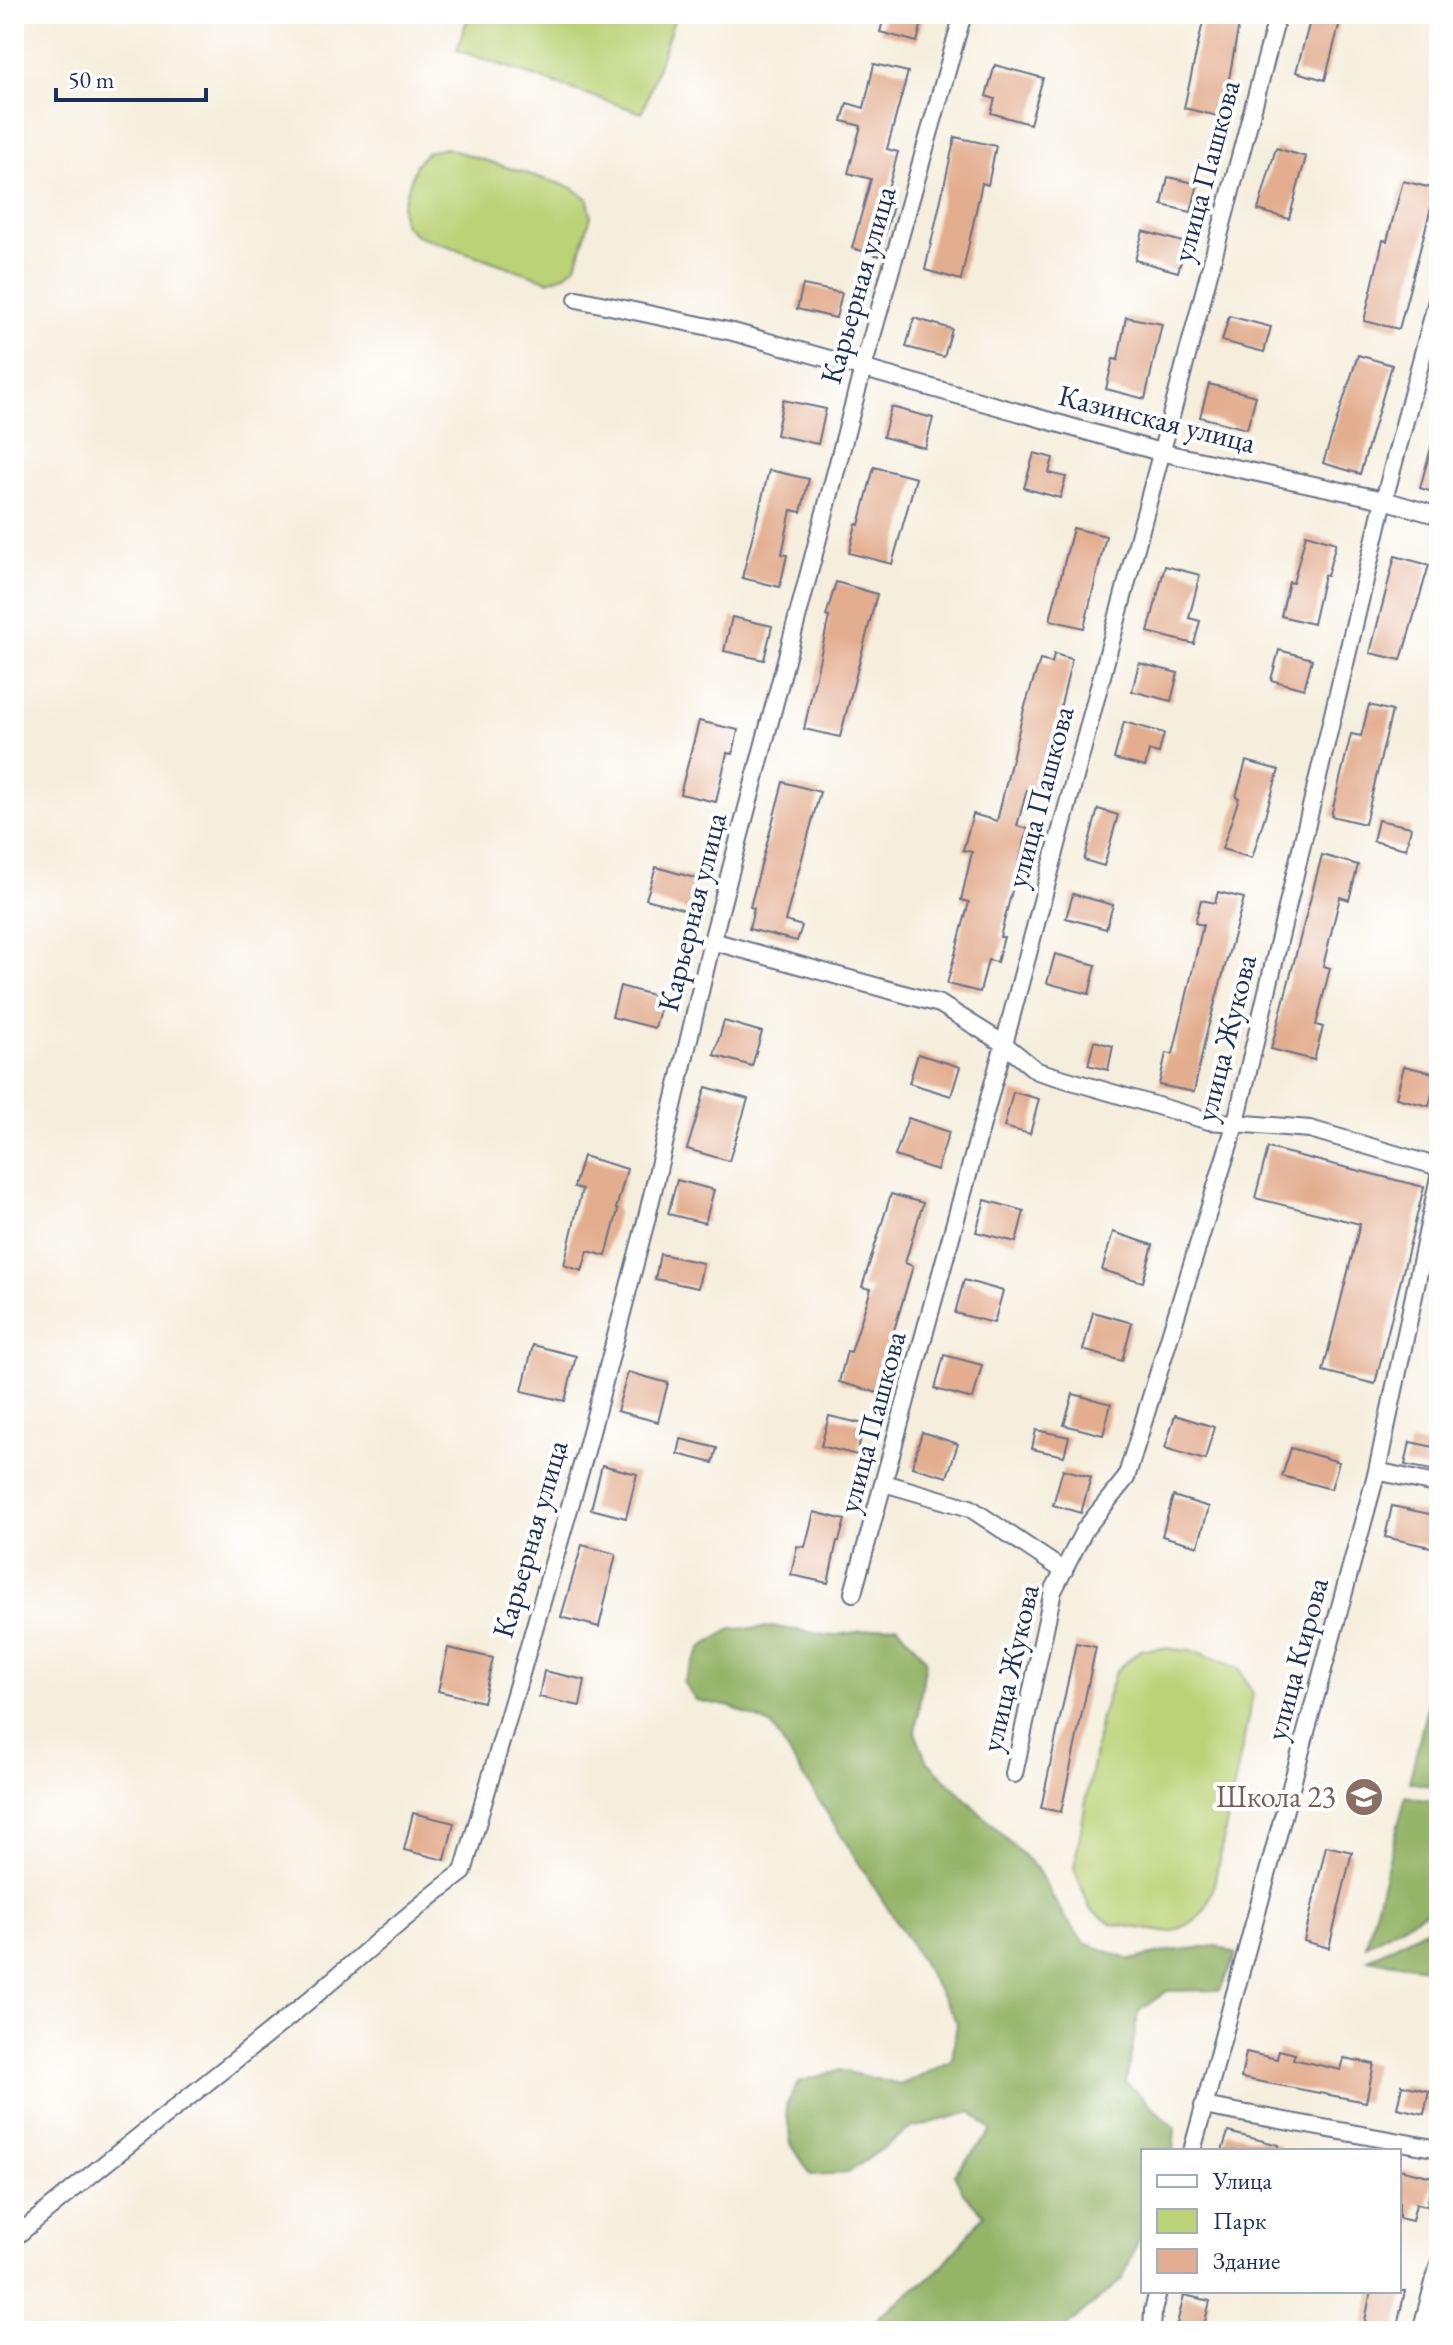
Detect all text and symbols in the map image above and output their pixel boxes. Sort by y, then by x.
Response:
scale bar [56,52,206,102]
text: 50 m [68,64,115,95]
street label: улица Пашкова [1162,76,1249,266]
street label: Карьерная улица [811,182,904,388]
street label: Казинская улица [1055,375,1260,462]
street label: улица Пашкова [996,702,1083,892]
street label: Карьерная улица [648,808,735,1015]
street label: улица Жукова [1186,950,1265,1125]
street label: улица Пашкова [828,1327,915,1517]
street label: Карьерная улица [483,1436,576,1642]
street label: улица Кирова [1256,1573,1337,1744]
street label: улица Жукова [971,1580,1048,1755]
school or university icon: Школа 23 [1343,1776,1385,1818]
place label: Школа 23 [1216,1777,1336,1816]
legend [1141,2149,1401,2293]
text: Улица [1212,2165,1272,2196]
text: Парк [1213,2205,1267,2236]
text: Здание [1213,2245,1280,2276]

